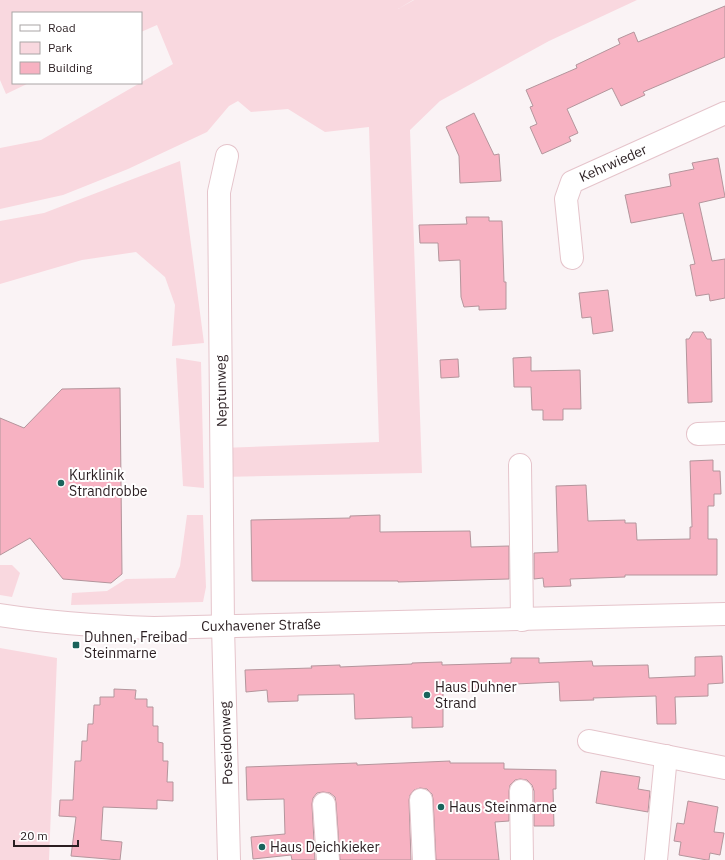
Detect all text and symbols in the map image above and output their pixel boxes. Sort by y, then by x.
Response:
legend [12,12,142,84]
text: Road [48,20,76,35]
text: Park [48,40,73,55]
text: Building [48,60,93,75]
street label: Kehrwieder [576,140,650,186]
street label: Neptunweg [211,354,231,427]
place label: Kurklinik Strandrobbe [69,466,148,500]
marker: Kurklinik Strandrobbe [56,478,66,488]
street label: Cuxhavener Straße [201,615,321,635]
place label: Duhnen, Freibad Steinmarne [84,628,188,662]
marker: Duhnen, Freibad Steinmarne [71,640,81,650]
place label: Haus Duhner Strand [435,678,517,712]
marker: Haus Duhner Strand [422,690,432,700]
street label: Poseidonweg [216,700,236,785]
place label: Haus Steinmarne [449,798,557,816]
marker: Haus Steinmarne [436,802,446,812]
scale bar [14,822,78,848]
text: 20 m [20,828,48,843]
place label: Haus Deichkieker [270,838,380,856]
marker: Haus Deichkieker [257,842,267,852]

